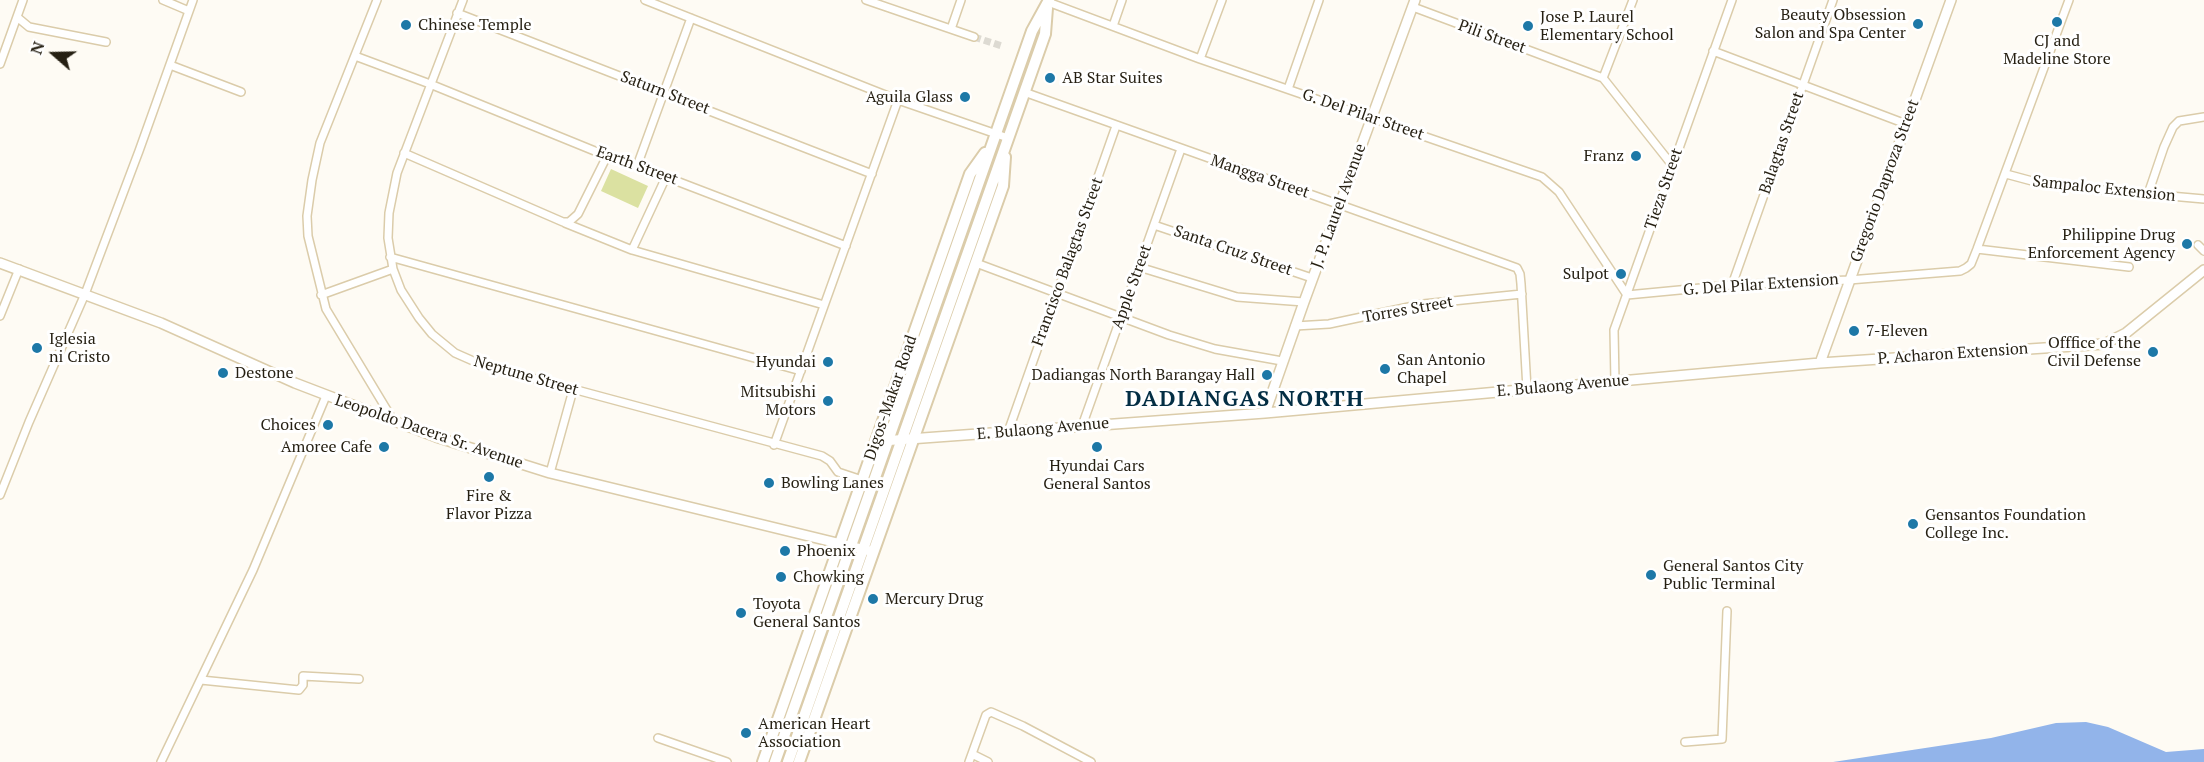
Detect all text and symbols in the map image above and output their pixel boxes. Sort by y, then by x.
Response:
place label: Beauty Obsession Salon and Spa Center [1755,5,1906,43]
place label: Jose P. Laurel Elementary School [1540,7,1674,45]
place label: Chinese Temple [418,15,532,35]
marker: CJ and Madeline Store [2050,15,2064,29]
street label: Pili Street [1456,16,1528,58]
marker: Beauty Obsession Salon and Spa Center [1911,17,1925,31]
marker: Chinese Temple [399,18,413,32]
marker: Jose P. Laurel Elementary School [1521,19,1535,33]
north arrow [24,24,84,84]
place label: CJ and Madeline Store [2003,31,2111,69]
text: N [25,38,49,57]
street label: Saturn Street [618,67,712,119]
place label: AB Star Suites [1062,68,1163,88]
marker: AB Star Suites [1043,71,1057,85]
street label: G. Del Pilar Street [1300,85,1426,145]
place label: Aguila Glass [866,87,953,107]
street label: Balagtas Street [1756,89,1808,197]
marker: Aguila Glass [958,90,972,104]
street label: Gregorio Daproza Street [1847,97,1923,265]
street label: J. P. Laurel Avenue [1308,141,1370,271]
street label: Earth Street [594,142,680,190]
place label: Franz [1584,146,1624,166]
street label: Tieza Street [1641,146,1687,232]
marker: Franz [1629,149,1643,163]
street label: Mangga Street [1208,151,1312,203]
street label: Sampaloc Extension [2031,172,2177,206]
street label: Francisco Balagtas Street [1028,175,1108,349]
street label: Santa Cruz Street [1171,222,1295,280]
place label: Philippine Drug Enforcement Agency [2028,225,2175,263]
marker: Philippine Drug Enforcement Agency [2180,237,2194,251]
street label: Apple Street [1108,242,1156,332]
place label: Sulpot [1563,264,1609,284]
marker: Sulpot [1614,267,1628,281]
street label: G. Del Pilar Extension [1683,270,1839,300]
street label: Torres Street [1361,293,1455,327]
place label: 7-Eleven [1866,321,1928,341]
marker: 7-Eleven [1847,324,1861,338]
place label: Iglesia ni Cristo [49,329,110,367]
street label: Digos-Makar Road [861,333,921,463]
place label: Offfice of the Civil Defense [2047,333,2141,371]
street label: P. Acharon Extension [1877,339,2029,369]
marker: Iglesia ni Cristo [30,341,44,355]
marker: Offfice of the Civil Defense [2146,345,2160,359]
place label: San Antonio Chapel [1397,350,1485,388]
street label: Neptune Street [471,352,581,400]
place label: Hyundai [756,352,816,372]
marker: Hyundai [821,355,835,369]
marker: San Antonio Chapel [1378,362,1392,376]
place label: Destone [235,363,294,383]
place label: Dadiangas North Barangay Hall [1032,365,1255,385]
marker: Destone [216,366,230,380]
marker: Dadiangas North Barangay Hall [1260,368,1274,382]
street label: E. Bulaong Avenue [1496,371,1630,401]
place label: Mitsubishi Motors [741,382,816,420]
district label: DADIANGAS NORTH [1125,387,1365,413]
street label: Leopoldo Dacera Sr. Avenue [332,391,526,473]
marker: Mitsubishi Motors [821,394,835,408]
street label: E. Bulaong Avenue [976,414,1110,444]
place label: Choices [260,415,316,435]
marker: Choices [321,418,335,432]
place label: Amoree Cafe [281,437,372,457]
marker: Amoree Cafe [377,440,391,454]
marker: Hyundai Cars General Santos [1090,440,1104,454]
place label: Hyundai Cars General Santos [1043,456,1151,494]
marker: Fire & Flavor Pizza [482,470,496,484]
place label: Bowling Lanes [781,473,884,493]
marker: Bowling Lanes [762,476,776,490]
place label: Fire & Flavor Pizza [446,486,532,524]
place label: Gensantos Foundation College Inc. [1925,505,2086,543]
marker: Gensantos Foundation College Inc. [1906,517,1920,531]
place label: Phoenix [797,541,855,561]
marker: Phoenix [778,544,792,558]
place label: General Santos City Public Terminal [1663,556,1803,594]
place label: Chowking [793,567,864,587]
marker: General Santos City Public Terminal [1644,568,1658,582]
marker: Chowking [774,570,788,584]
place label: Mercury Drug [885,589,983,609]
marker: Mercury Drug [866,592,880,606]
place label: Toyota General Santos [753,594,860,632]
marker: Toyota General Santos [734,606,748,620]
place label: American Heart Association [758,714,871,752]
marker: American Heart Association [739,726,753,740]

